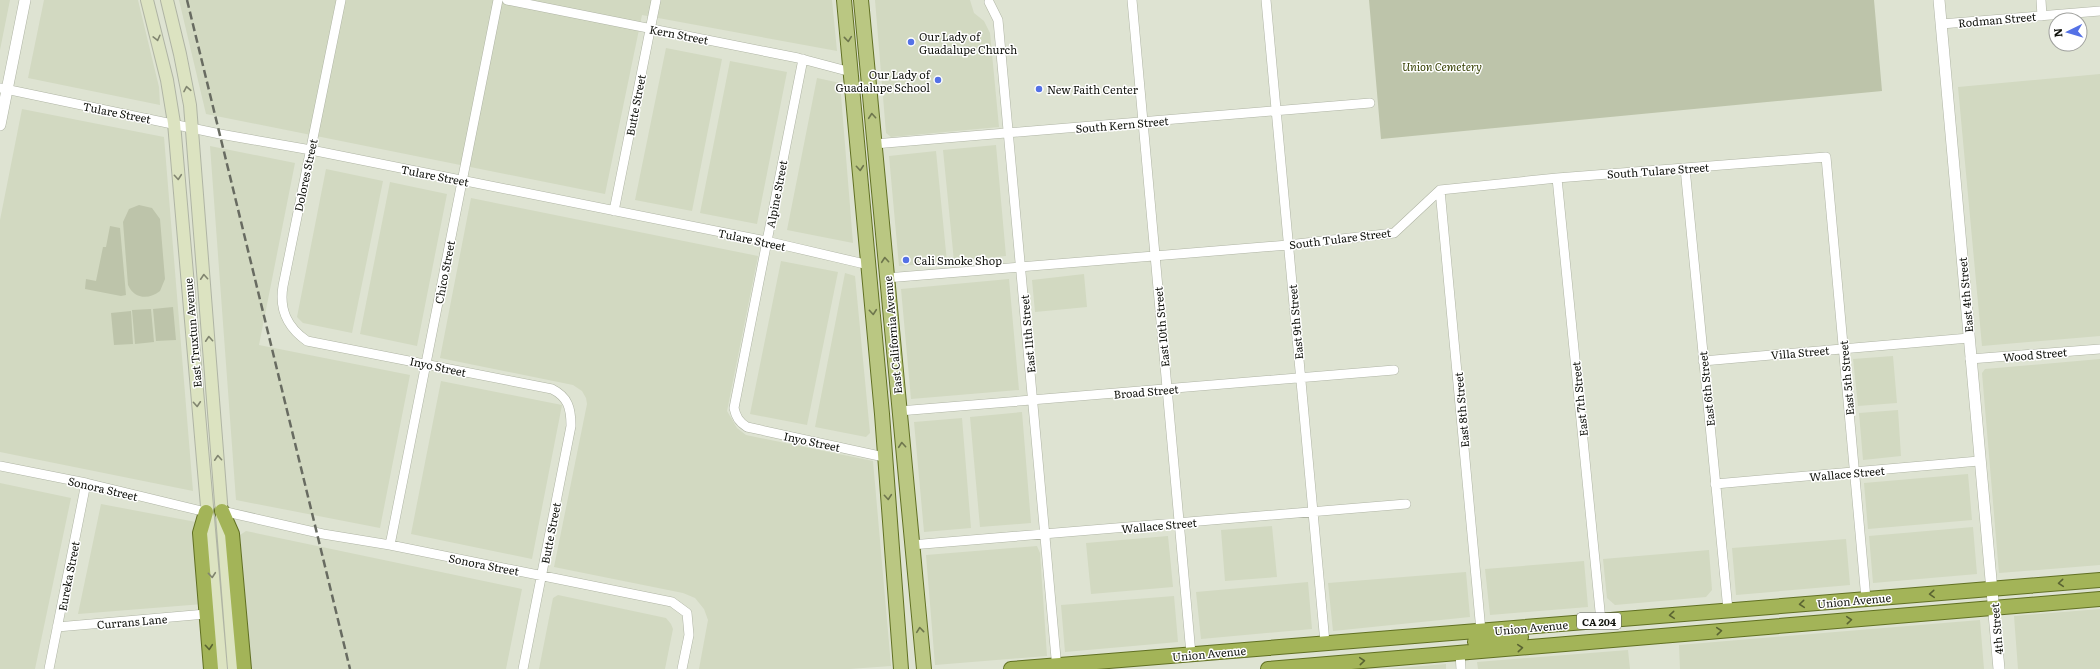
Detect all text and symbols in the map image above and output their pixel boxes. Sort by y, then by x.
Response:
street label: Rodman Street [1957,8,2037,30]
north arrow [2048,12,2088,52]
street label: Kern Street [648,20,710,48]
place label: Our Lady of Guadalupe Church [919,28,1017,57]
text: N [2049,28,2065,38]
one-way arrow [152,35,160,41]
one-way arrow [843,36,852,42]
marker: Our Lady of Guadalupe Church [906,37,916,47]
park label: Union Cemetery [1402,58,1482,74]
place label: Our Lady of Guadalupe School [835,66,931,95]
street label: Butte Street [621,72,649,137]
marker: Our Lady of Guadalupe School [933,75,943,85]
place label: New Faith Center [1047,81,1139,97]
marker: New Faith Center [1034,84,1044,94]
one-way arrow [183,85,192,92]
street label: Tulare Street [82,98,153,127]
street label: South Kern Street [1075,112,1170,136]
one-way arrow [867,113,876,119]
street label: Dolores Street [289,137,321,213]
street label: Alpine Street [762,158,791,229]
street label: South Tulare Street [1606,158,1710,182]
street label: Tulare Street [400,161,471,190]
one-way arrow [855,165,864,171]
one-way arrow [174,173,183,180]
street label: Tulare Street [717,224,788,254]
street label: South Tulare Street [1288,224,1392,252]
street label: Chico Street [430,238,458,305]
place label: Cali Smoke Shop [914,252,1002,268]
marker: Cali Smoke Shop [901,255,911,265]
street label: East 4th Street [1954,256,1976,333]
one-way arrow [881,257,890,263]
one-way arrow [200,274,209,280]
street label: East California Avenue [879,275,905,395]
street label: East Truxtun Avenue [179,277,205,388]
street label: East 9th Street [1284,283,1306,360]
street label: East 10th Street [1149,286,1172,368]
street label: East 11th Street [1016,294,1038,374]
one-way arrow [868,309,877,315]
one-way arrow [204,336,213,342]
street label: East 5th Street [1835,339,1857,416]
street label: Villa Street [1770,341,1830,363]
street label: Wood Street [2002,343,2068,365]
street label: East 6th Street [1694,350,1718,427]
street label: Inyo Street [408,352,468,380]
street label: East 7th Street [1567,360,1591,437]
street label: East 8th Street [1450,371,1472,448]
street label: Broad Street [1113,380,1180,402]
one-way arrow [193,401,202,407]
street label: Inyo Street [782,427,842,455]
one-way arrow [897,442,906,448]
one-way arrow [213,455,222,461]
street label: Wallace Street [1809,462,1886,484]
street label: Sonora Street [66,472,140,504]
one-way arrow [883,494,892,500]
street label: Butte Street [536,500,564,565]
street label: Wallace Street [1121,514,1198,536]
street label: Eureka Street [53,539,83,612]
street label: Sonora Street [447,549,521,579]
one-way arrow [208,572,217,578]
one-way arrow [2058,579,2064,588]
street label: Union Avenue [1816,589,1892,611]
one-way arrow [1929,589,1935,598]
one-way arrow [1799,600,1805,609]
street label: 4th Street [1986,602,2006,655]
street label: Currans Lane [96,610,168,632]
one-way arrow [1669,610,1675,619]
road number: CA 204 [1577,613,1621,629]
street label: Union Avenue [1493,616,1569,638]
one-way arrow [1846,616,1852,625]
one-way arrow [915,627,924,633]
one-way arrow [1716,627,1722,636]
street label: Union Avenue [1171,642,1247,664]
one-way arrow [1517,643,1523,652]
one-way arrow [204,644,213,650]
one-way arrow [1359,657,1365,666]

